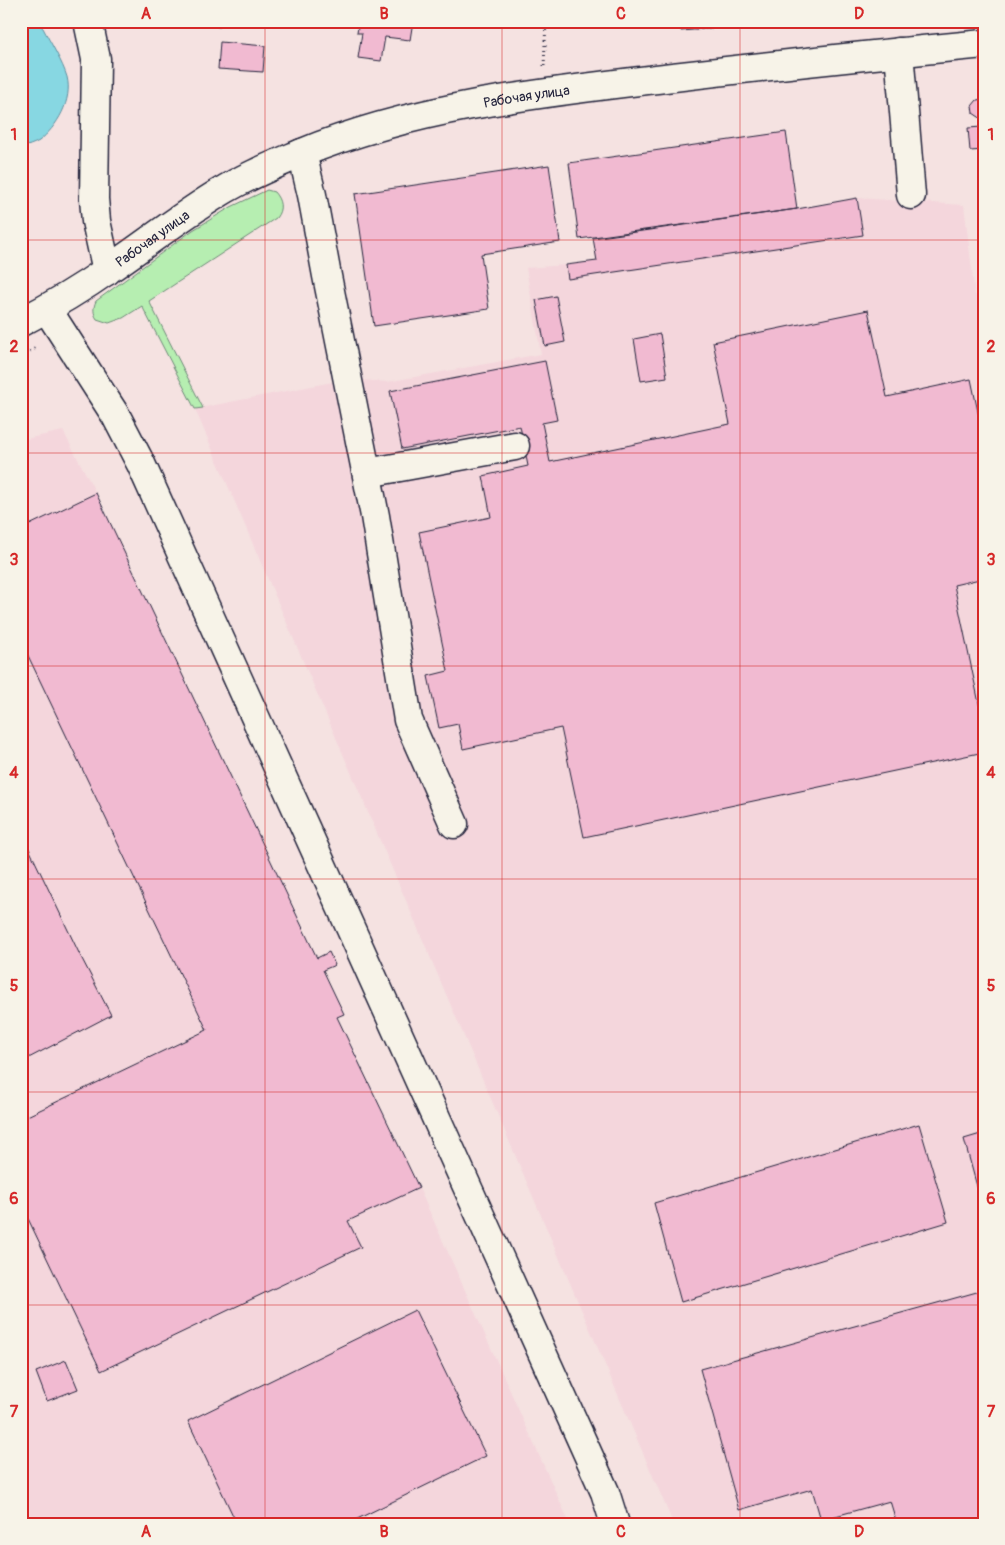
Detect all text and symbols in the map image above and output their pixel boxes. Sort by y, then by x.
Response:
text: A [141,4,152,24]
text: B [379,4,389,24]
text: C [616,4,626,24]
text: D [854,4,864,24]
street label: Рабочая улица [482,82,571,112]
text: 1 [11,125,17,145]
text: 1 [988,125,994,145]
street label: Рабочая улица [113,207,193,271]
text: 2 [10,337,19,357]
text: 2 [987,337,996,357]
text: 3 [10,550,19,570]
text: 3 [987,550,996,570]
text: 4 [9,763,19,783]
text: 4 [986,763,996,783]
text: 5 [10,976,19,996]
text: 5 [987,976,996,996]
text: 6 [9,1189,19,1209]
text: 6 [986,1189,996,1209]
text: 7 [10,1402,19,1422]
text: 7 [987,1402,996,1422]
text: A [141,1522,152,1542]
text: B [379,1522,389,1542]
text: C [616,1522,626,1542]
text: D [854,1522,864,1542]

